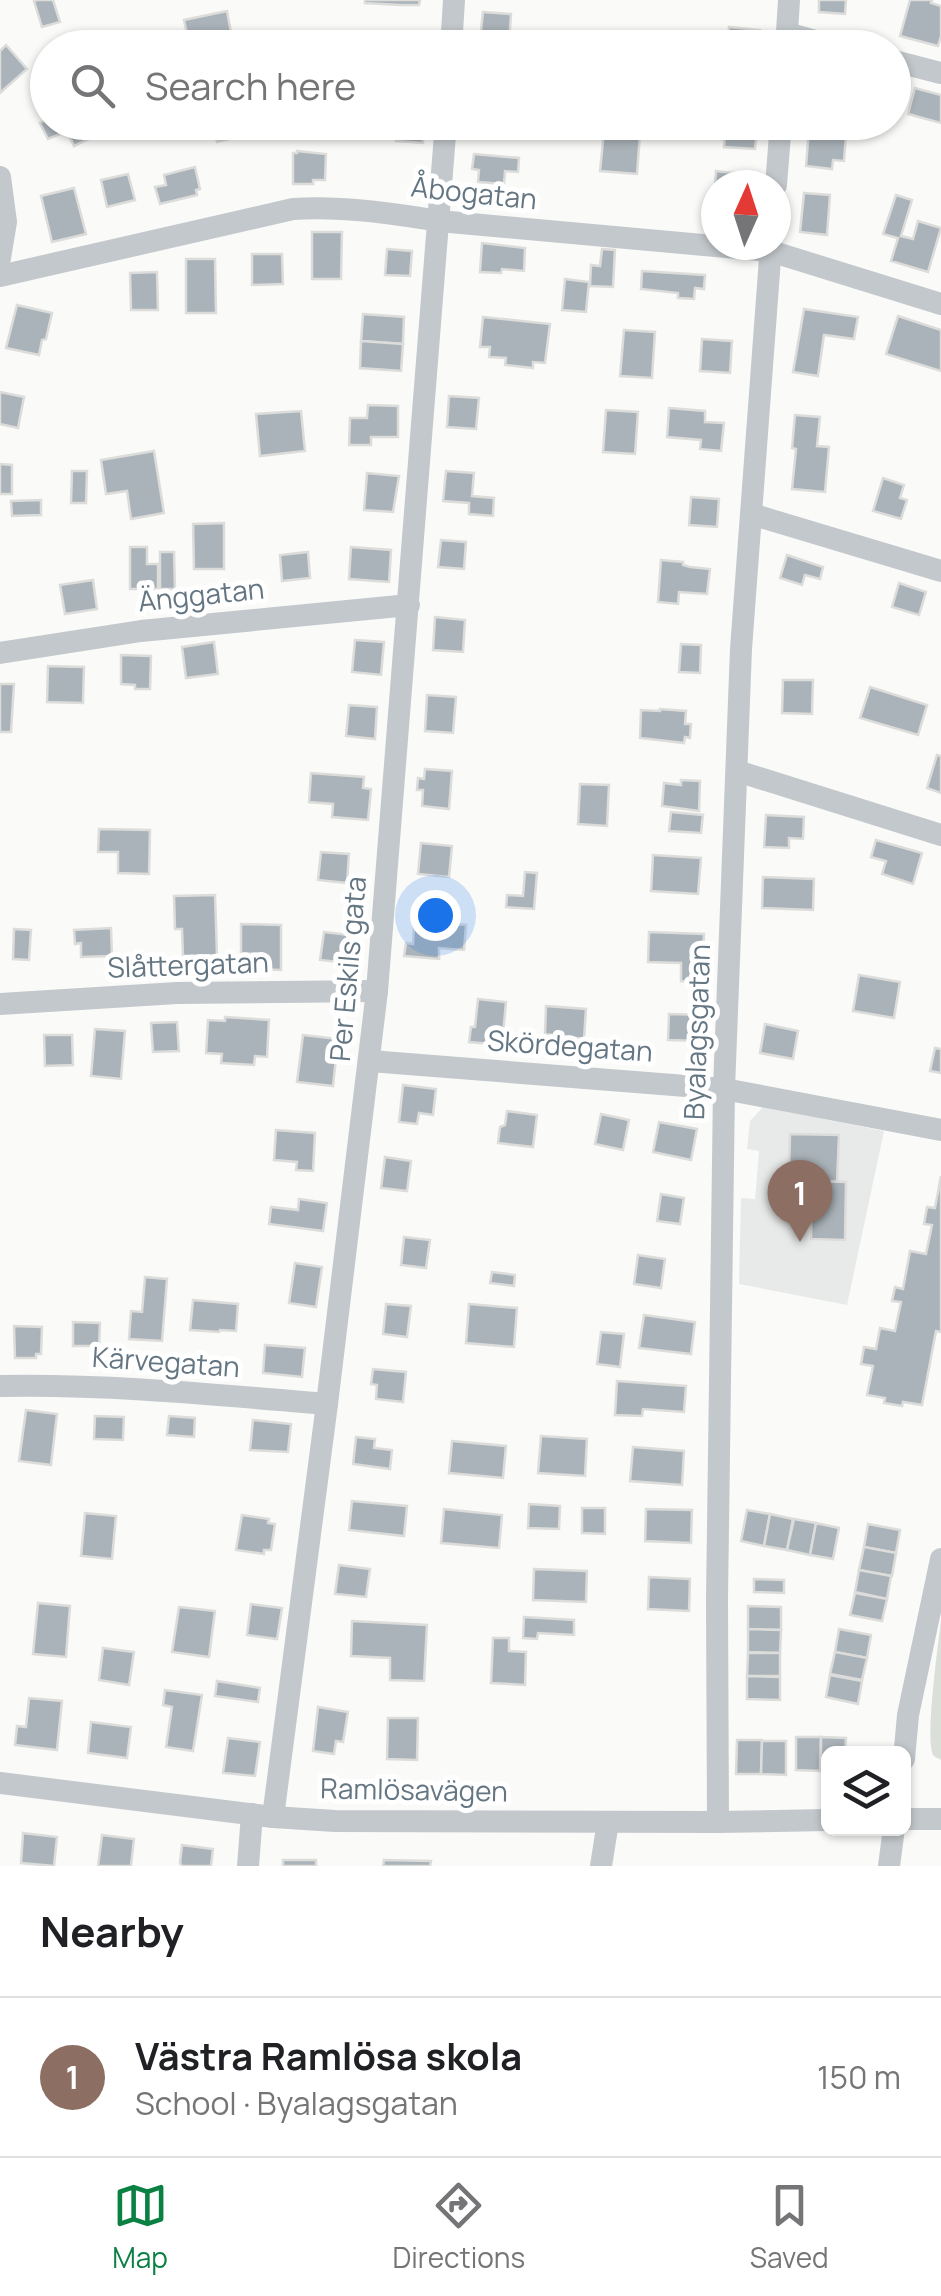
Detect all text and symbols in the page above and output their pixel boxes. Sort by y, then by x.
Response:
search box [30,30,911,140]
icon: search [65,58,120,113]
text: Search here [145,59,356,111]
street label: Åbogatan [409,167,539,218]
north arrow [701,170,791,260]
street label: Änggatan [136,568,266,620]
street label: Per Eskils gata [320,875,374,1063]
your location [410,890,461,941]
street label: Slåttergatan [107,942,269,986]
street label: Byalagsgatan [674,943,718,1120]
street label: Skördegatan [486,1020,654,1070]
pin: 1 [768,1160,832,1242]
street label: Kärvegatan [91,1337,241,1385]
map controls [821,1746,911,1836]
button: layers [821,1746,911,1836]
street label: Ramlösavägen [320,1768,508,1810]
text: Nearby [40,1902,184,1960]
text: Västra Ramlösa skola [135,2029,522,2081]
text: 1 [65,2055,80,2099]
text: 150 m [817,2055,901,2099]
text: School · Byalagsgatan [135,2081,458,2125]
tab: Map [112,2178,168,2276]
tab: Directions [393,2178,525,2276]
tab: Saved [750,2178,829,2276]

